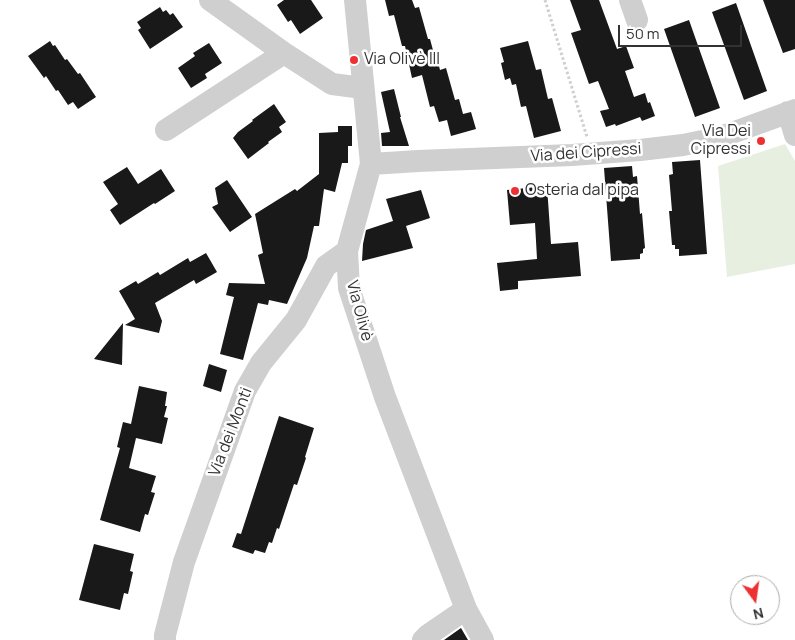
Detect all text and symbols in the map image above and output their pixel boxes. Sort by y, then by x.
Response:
scale bar [620,15,744,47]
text: 50 m [626,23,660,44]
place label: Via Olivè III [364,50,440,70]
marker: Via Olivè III [348,54,360,66]
place label: Via Dei Cipressi [691,122,751,160]
marker: Via Dei Cipressi [755,135,767,147]
street label: Via dei Cipressi [530,140,642,166]
place label: Osteria dal pipa [525,181,639,201]
marker: Osteria dal pipa [509,185,521,197]
street label: Via Olivè [342,279,376,343]
street label: Via dei Monti [205,385,257,479]
north arrow [730,575,780,625]
text: N [751,604,766,625]

